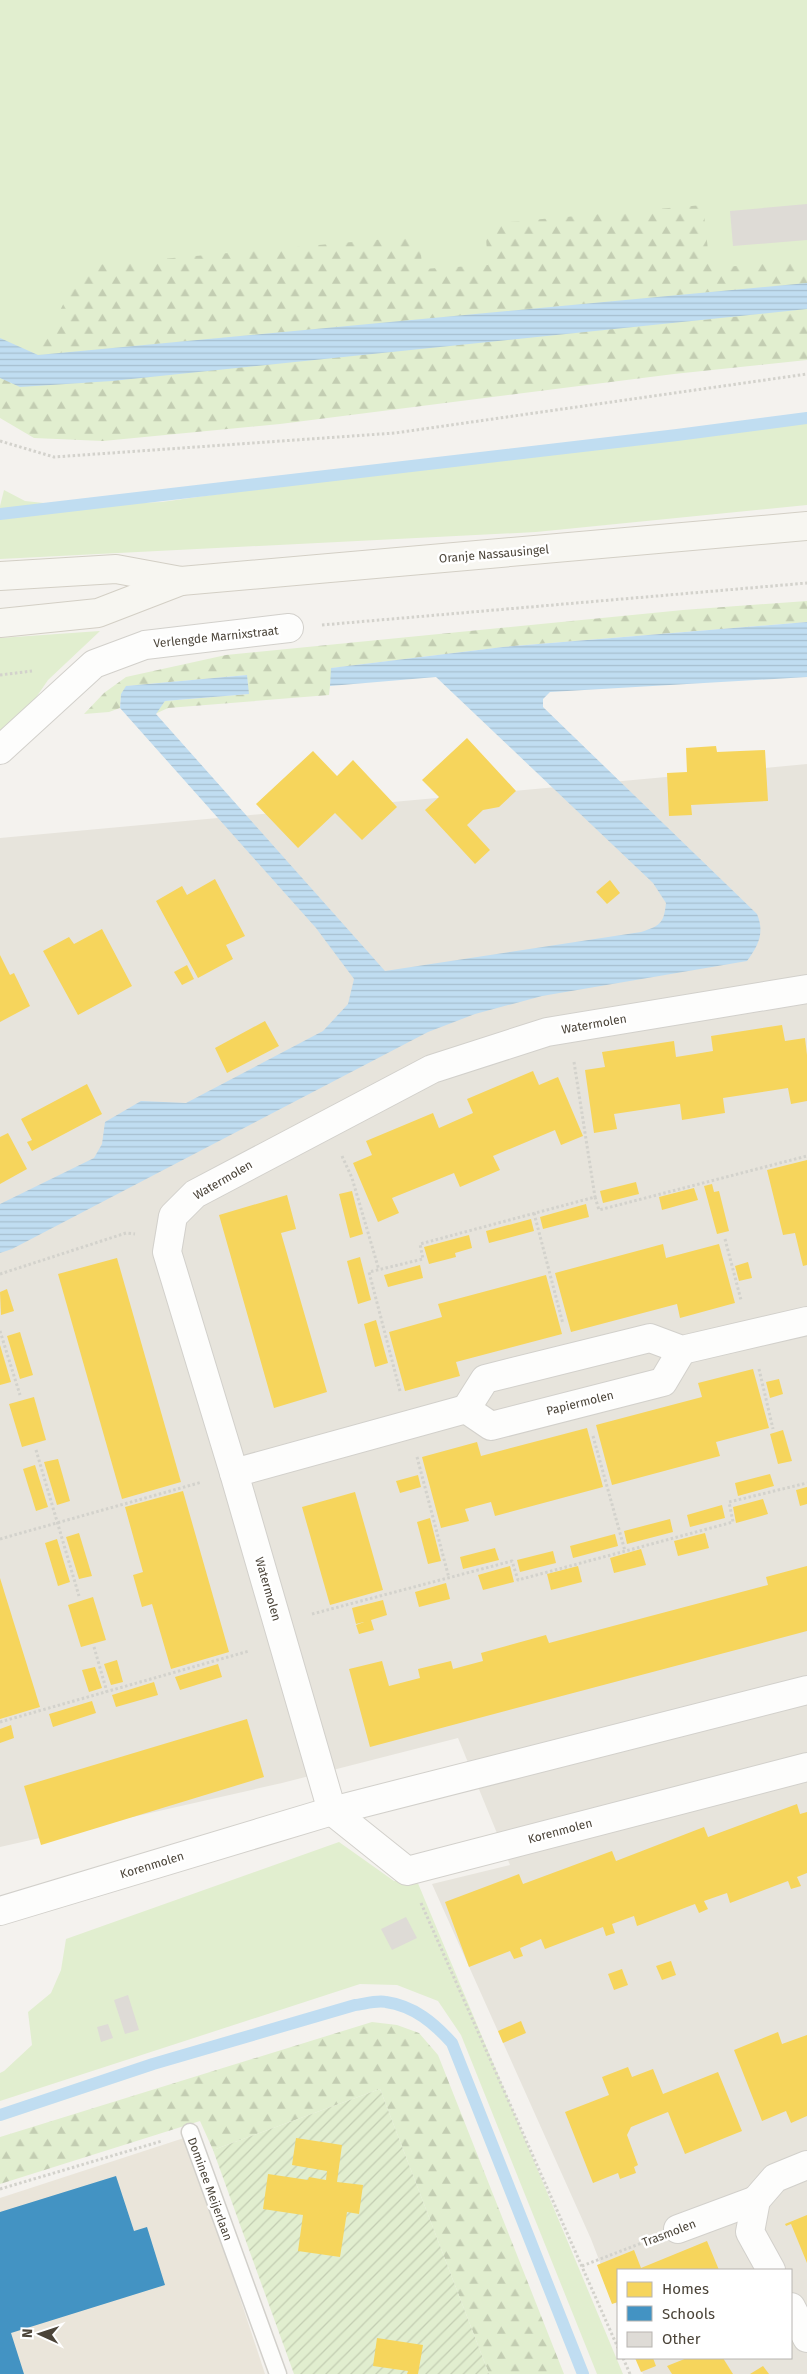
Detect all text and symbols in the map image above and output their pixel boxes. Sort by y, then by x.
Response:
street label: Oranje Nassausingel [438,542,550,566]
street label: Verlengde Marnixstraat [153,623,280,651]
street label: Watermolen [560,1011,628,1037]
street label: Watermolen [191,1158,255,1202]
street label: Papiermolen [545,1388,615,1418]
street label: Watermolen [252,1555,284,1623]
street label: Korenmolen [526,1816,594,1846]
street label: Korenmolen [118,1849,186,1881]
street label: Dominee Meijerlaan [185,2135,235,2243]
street label: Trasmolen [640,2216,698,2250]
legend [617,2269,792,2359]
text: Homes [662,2280,709,2298]
text: Schools [662,2305,715,2323]
north arrow [15,2309,65,2359]
text: N [19,2328,36,2338]
text: Other [662,2330,701,2348]

